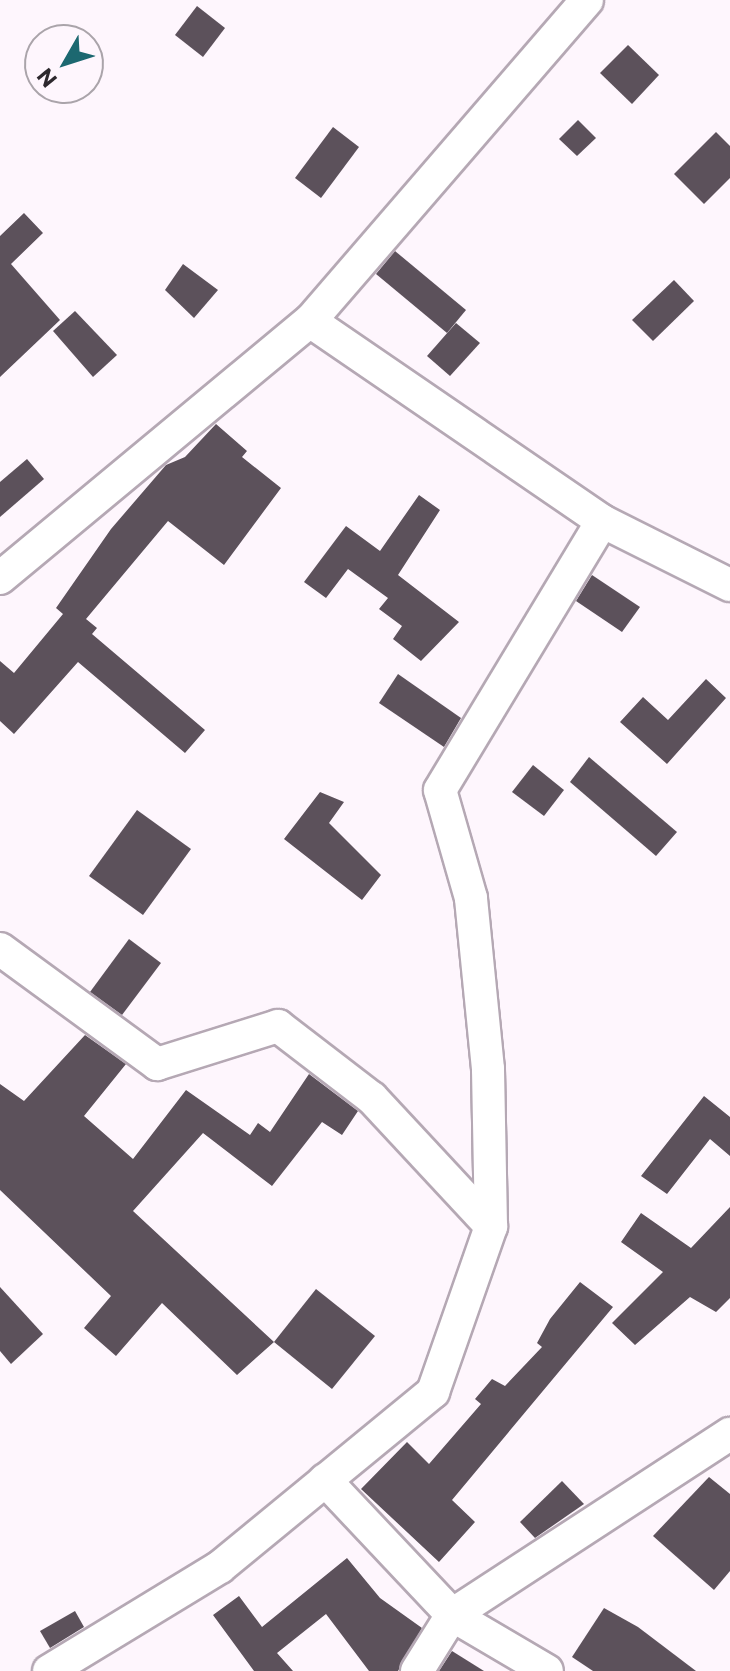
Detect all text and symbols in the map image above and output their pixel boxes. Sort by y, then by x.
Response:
north arrow [24,24,104,104]
text: N [31,63,62,93]

